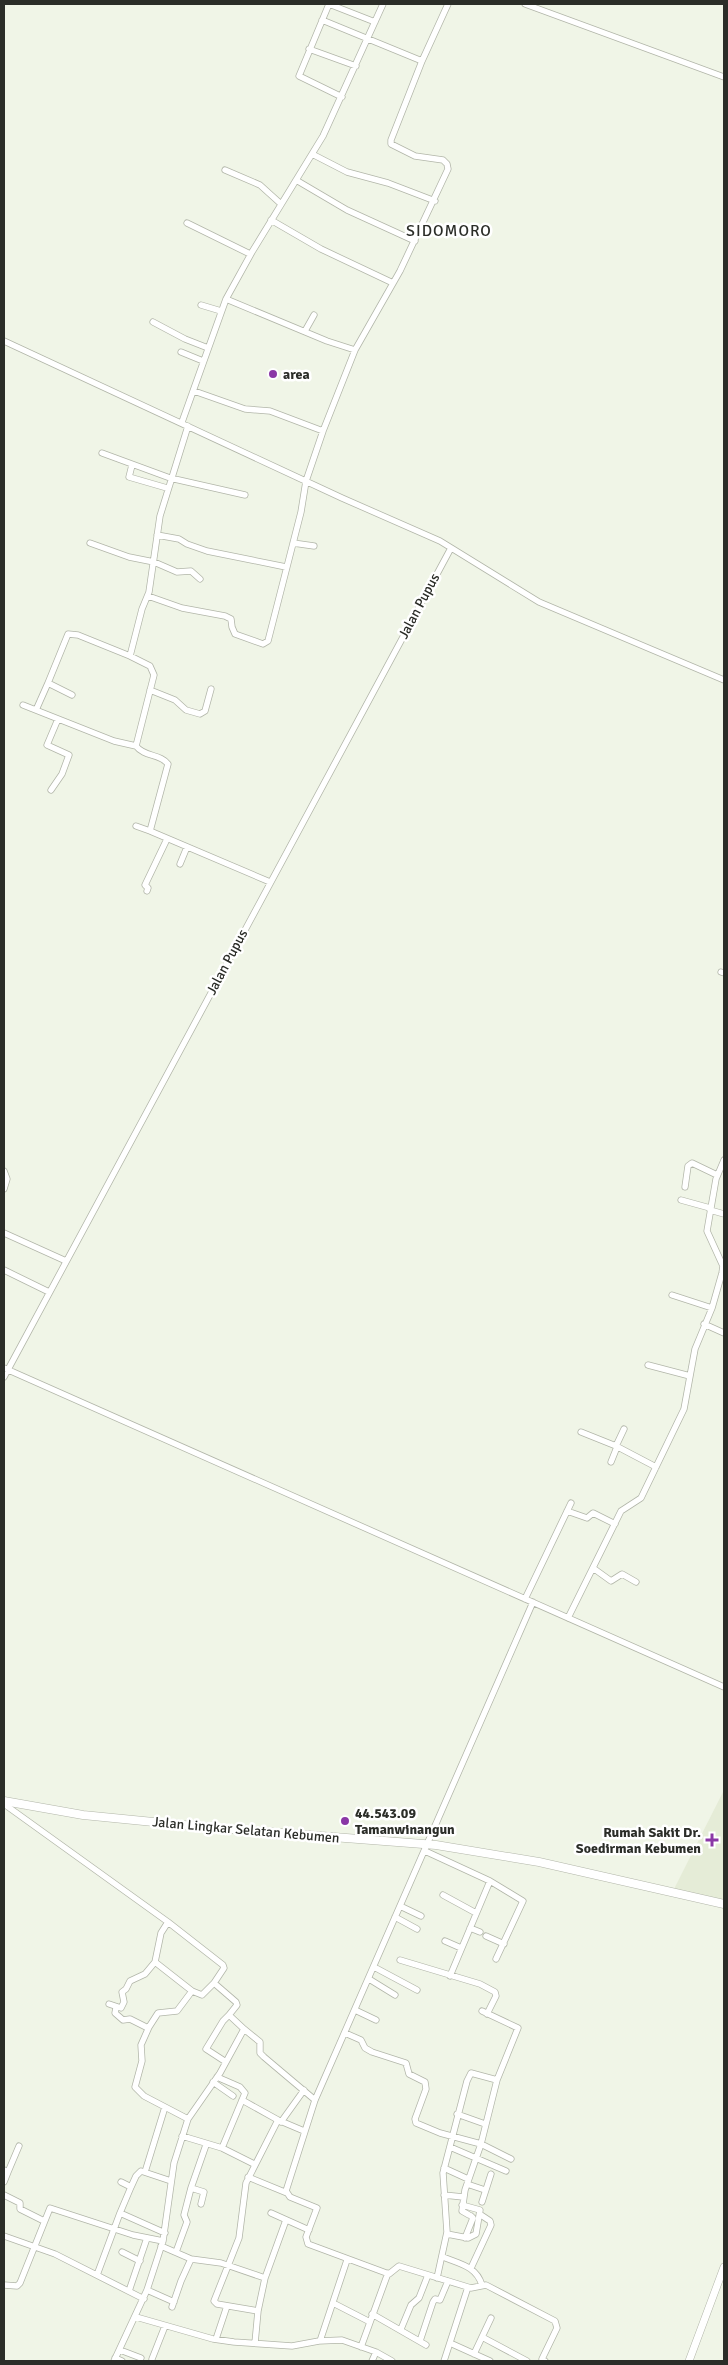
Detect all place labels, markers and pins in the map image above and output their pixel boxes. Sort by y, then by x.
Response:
place label: area [283,366,310,383]
marker: area [267,368,279,380]
place label: 44.543.09 Tamanwinangun [355,1805,455,1838]
marker: 44.543.09 Tamanwinangun [339,1815,351,1827]
place label: Rumah Sakit Dr. Soedirman Kebumen [576,1824,701,1857]
marker: Rumah Sakit Dr. Soedirman Kebumen [705,1833,719,1847]

